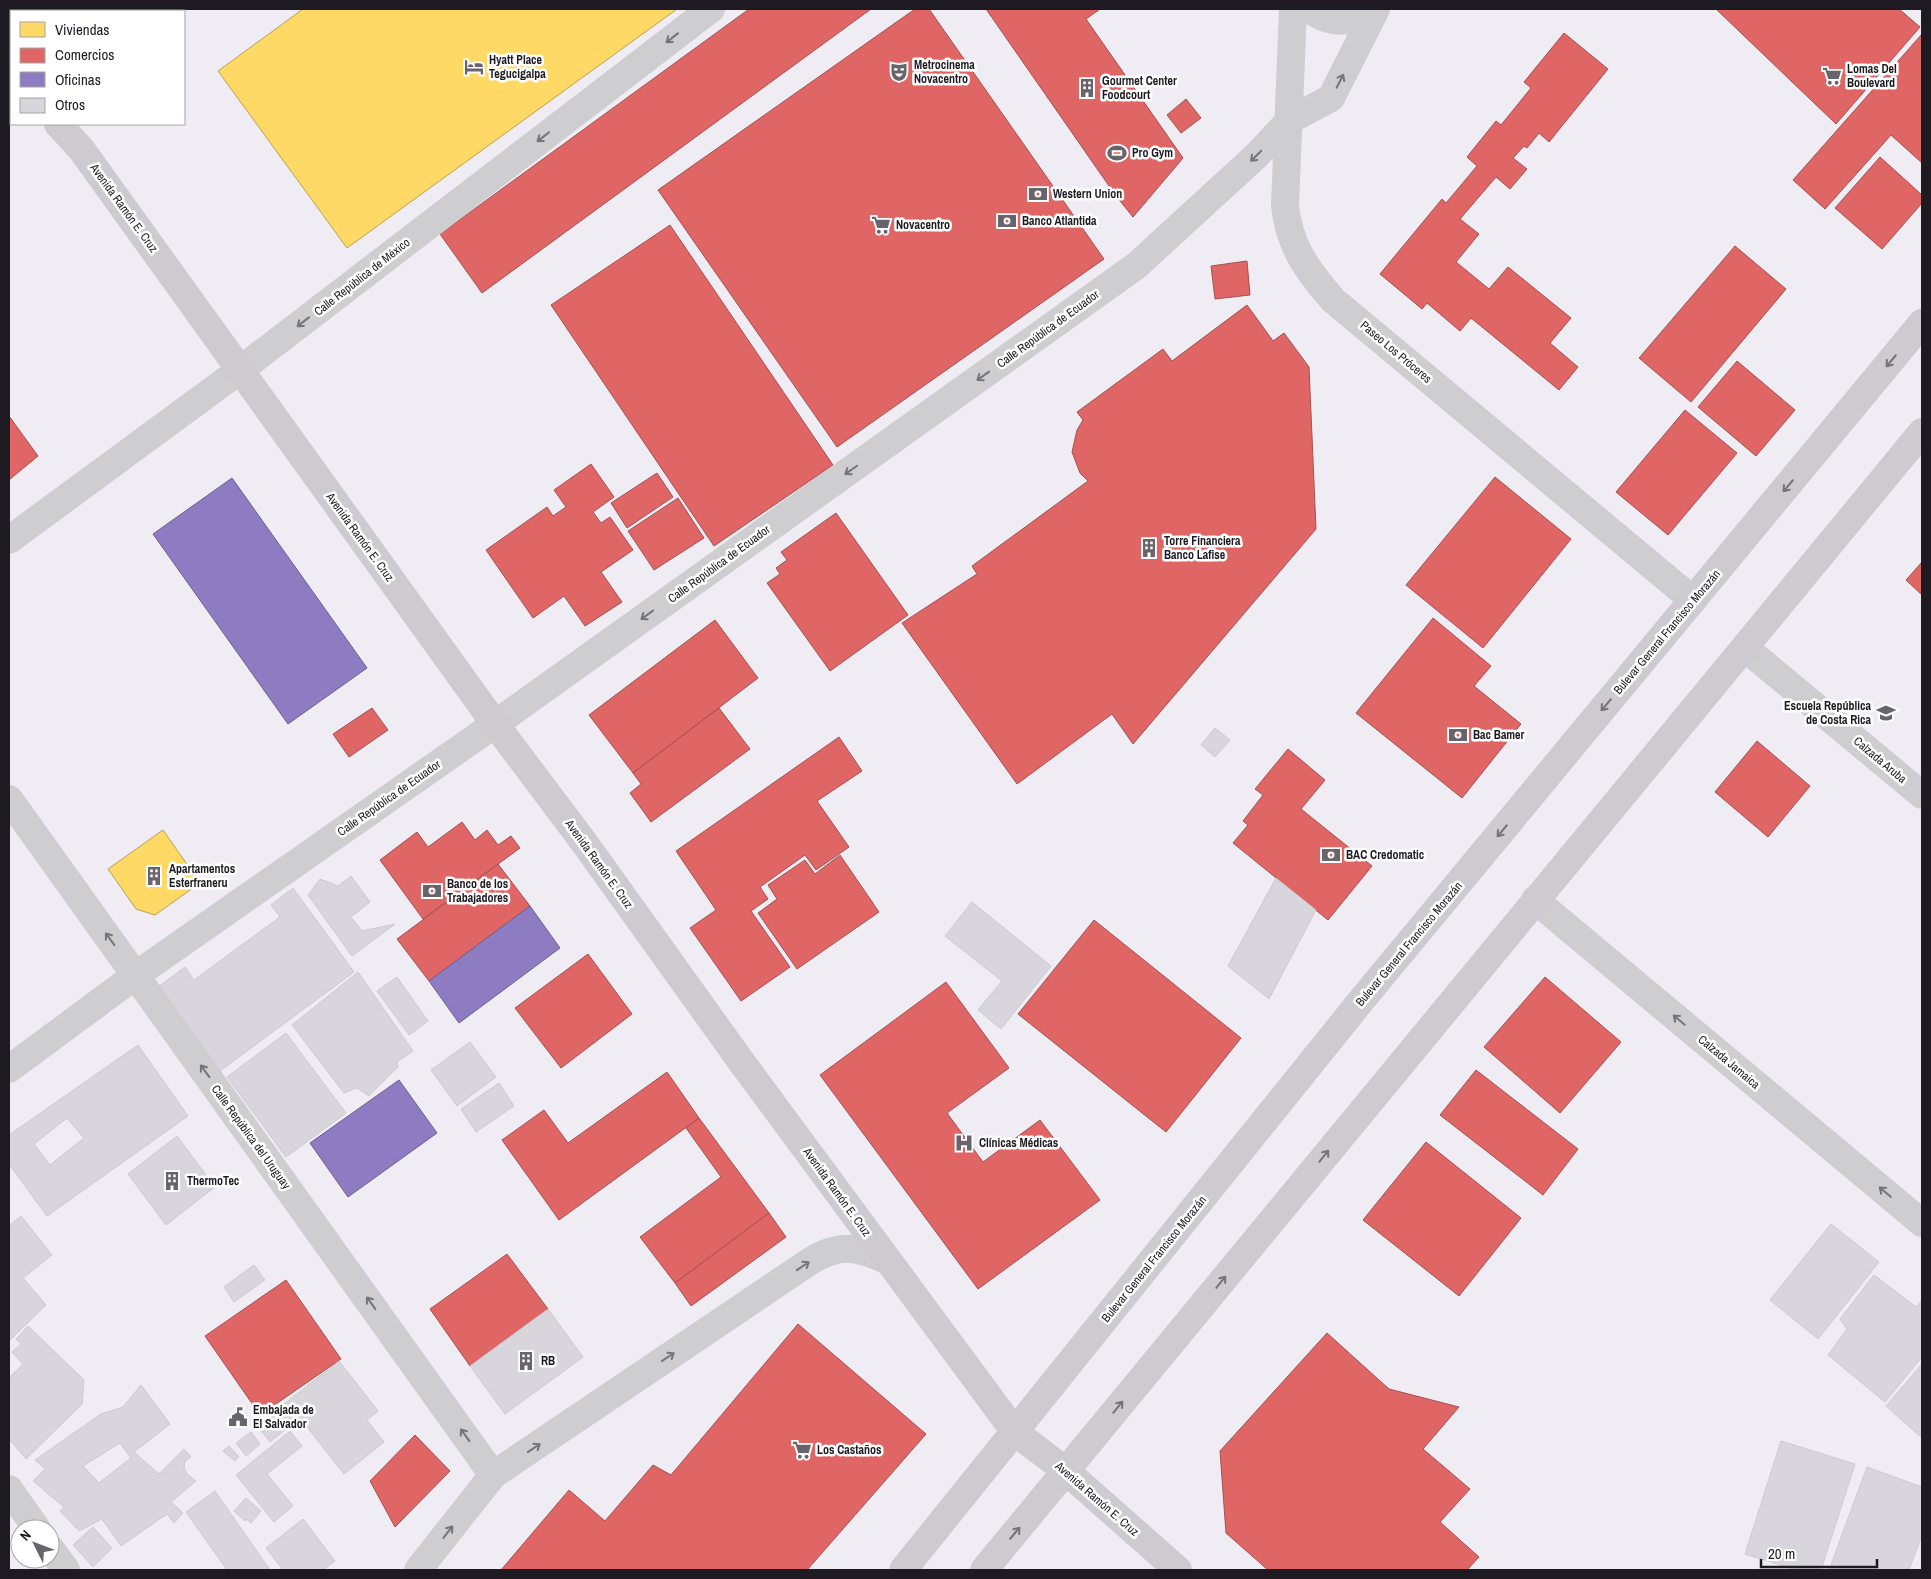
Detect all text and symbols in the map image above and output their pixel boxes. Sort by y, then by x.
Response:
legend [10,10,185,125]
text: Viviendas [55,19,110,40]
one-way arrow [666,33,679,44]
text: Comercios [55,44,114,65]
place label: Hyatt Place Tegucigalpa [489,52,546,82]
hotel icon: Hyatt Place Tegucigalpa [463,56,485,78]
place label: Metrocinema Novacentro [914,57,975,87]
theatre icon: Metrocinema Novacentro [888,61,910,83]
place label: Lomas Del Boulevard [1847,61,1897,91]
supermarket icon: Lomas Del Boulevard [1821,65,1843,87]
text: Oficinas [55,69,101,90]
place label: Gourmet Center Foodcourt [1102,73,1177,103]
one-way arrow [1335,73,1345,88]
building icon: Gourmet Center Foodcourt [1076,77,1098,99]
text: Otros [55,94,85,115]
one-way arrow [537,132,550,143]
sports icon: Pro Gym [1106,142,1128,164]
place label: Pro Gym [1132,145,1173,161]
one-way arrow [1250,149,1262,162]
street label: Avenida Ramón E. Cruz [86,160,162,256]
bank icon: Western Union [1027,183,1049,205]
place label: Western Union [1053,186,1122,202]
bank icon: Banco Atlantida [996,210,1018,232]
place label: Banco Atlantida [1022,213,1097,229]
supermarket icon: Novacentro [870,214,892,236]
place label: Novacentro [896,217,950,233]
street label: Calle República de México [311,234,413,320]
street label: Calle República de Ecuador [994,286,1103,371]
one-way arrow [297,316,310,327]
street label: Paseo Los Próceres [1357,317,1435,387]
one-way arrow [1886,354,1897,367]
one-way arrow [976,371,990,381]
one-way arrow [844,465,858,475]
one-way arrow [1782,479,1793,492]
street label: Avenida Ramón E. Cruz [322,489,398,585]
street label: Calle República de Ecuador [665,521,774,606]
place label: Torre Financiera Banco Lafise [1164,533,1241,563]
building icon: Torre Financiera Banco Lafise [1138,537,1160,559]
street label: Bulevar General Francisco Morazán [1610,566,1724,698]
one-way arrow [640,610,654,620]
place label: Escuela República de Costa Rica [1784,698,1872,728]
one-way arrow [1600,699,1611,712]
school or university icon: Escuela República de Costa Rica [1875,702,1897,724]
bank icon: Bac Bamer [1447,724,1469,746]
place label: Bac Bamer [1473,727,1525,743]
street label: Calzada Aruba [1850,733,1910,787]
street label: Calle República de Ecuador [334,756,444,840]
street label: Avenida Ramón E. Cruz [561,816,637,912]
one-way arrow [1497,824,1508,837]
bank icon: BAC Credomatic [1320,844,1342,866]
place label: BAC Credomatic [1346,847,1425,863]
place label: Apartamentos Esterfraneru [169,861,236,891]
building icon: Apartamentos Esterfraneru [143,865,165,887]
place label: Banco de los Trabajadores [447,876,509,906]
street label: Bulevar General Francisco Morazán [1352,878,1466,1010]
bank icon: Banco de los Trabajadores [421,880,443,902]
one-way arrow [105,932,115,946]
one-way arrow [1673,1015,1686,1026]
street label: Calzada Jamaica [1695,1031,1764,1093]
one-way arrow [200,1065,210,1079]
street label: Calle República del Uruguay [208,1082,294,1192]
hospital icon: Clínicas Médicas [953,1132,975,1154]
place label: Clínicas Médicas [979,1135,1059,1151]
street label: Avenida Ramón E. Cruz [799,1144,875,1240]
one-way arrow [1319,1150,1330,1163]
building icon: ThermoTec [161,1170,183,1192]
place label: ThermoTec [187,1173,240,1189]
one-way arrow [1879,1186,1892,1197]
street label: Bulevar General Francisco Morazán [1098,1193,1210,1325]
one-way arrow [796,1260,810,1271]
one-way arrow [1216,1275,1227,1288]
one-way arrow [365,1297,376,1310]
building icon: RB [515,1350,537,1372]
one-way arrow [661,1352,675,1362]
place label: RB [541,1353,555,1369]
one-way arrow [1113,1401,1124,1414]
place label: Embajada de El Salvador [253,1402,314,1432]
public building icon: Embajada de El Salvador [227,1406,249,1428]
one-way arrow [460,1428,470,1442]
supermarket icon: Los Castaños [791,1439,813,1461]
place label: Los Castaños [817,1442,882,1458]
one-way arrow [527,1443,541,1453]
street label: Avenida Ramón E. Cruz [1051,1458,1142,1540]
north arrow [10,1519,60,1569]
text: N [16,1526,35,1544]
one-way arrow [443,1526,454,1539]
one-way arrow [1010,1526,1021,1539]
scale bar [1761,1536,1877,1568]
text: 20 m [1768,1543,1795,1564]

